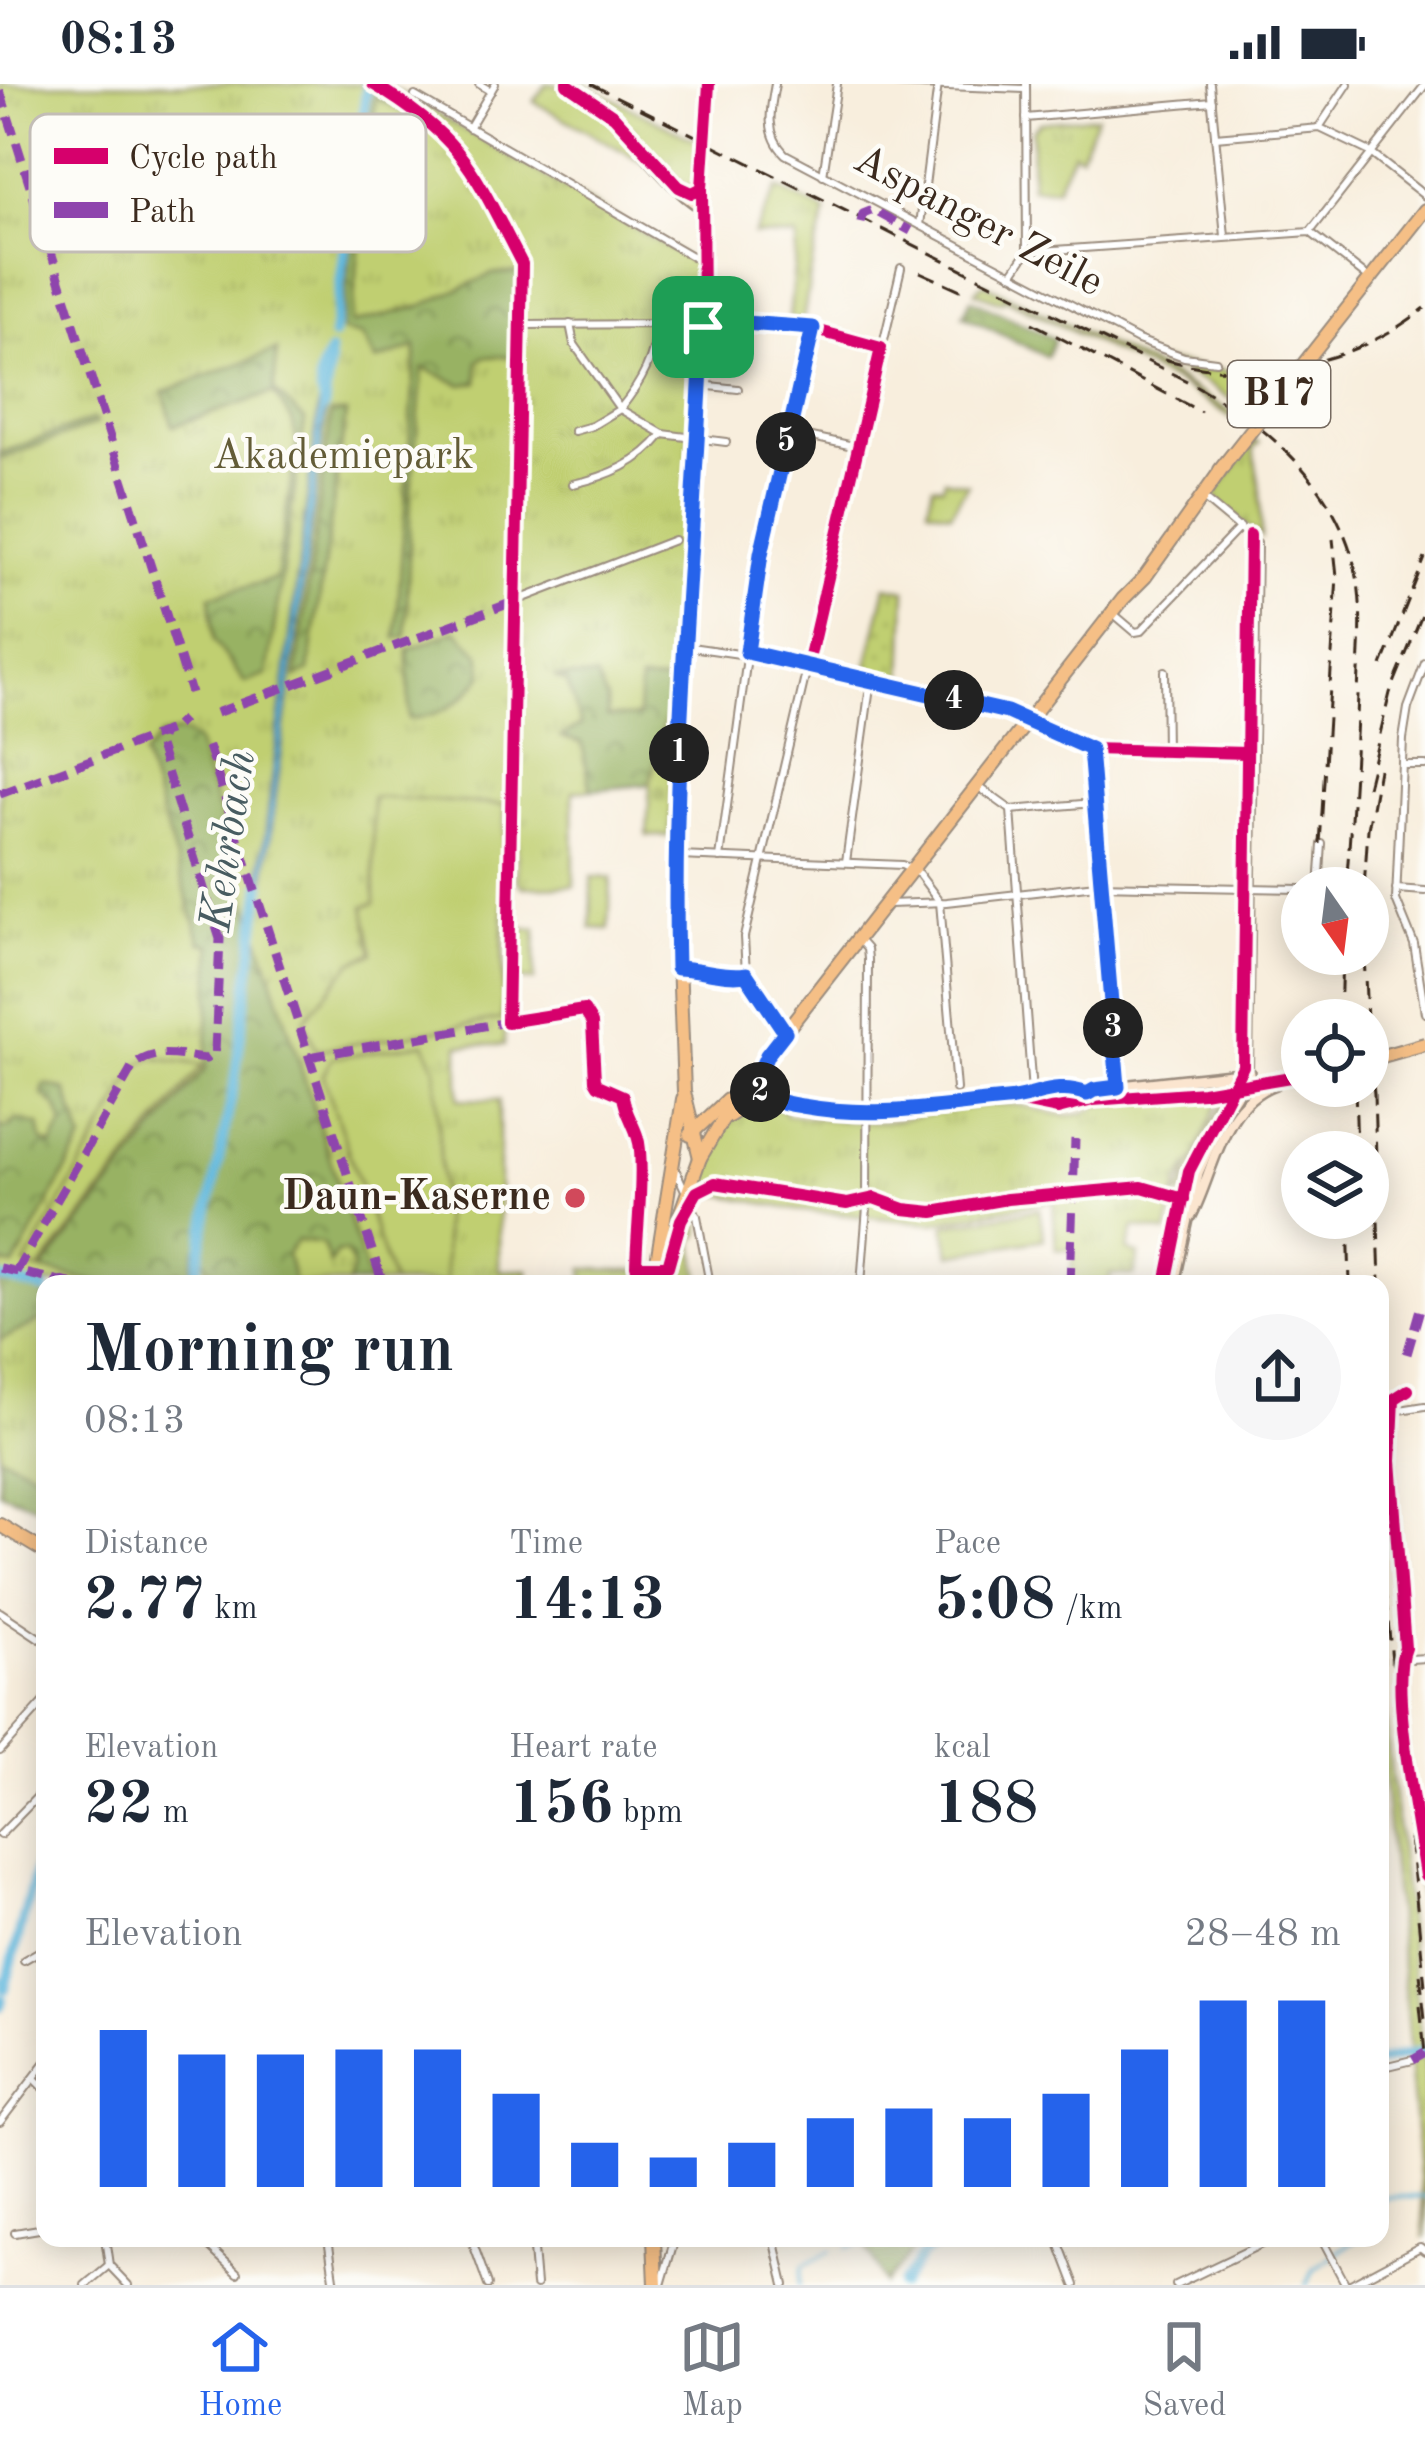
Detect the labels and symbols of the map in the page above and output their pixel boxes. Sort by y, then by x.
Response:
legend [30,114,426,252]
street label: Aspanger Zeile [847,139,1109,305]
text: Cycle path [129,143,278,176]
text: Path [129,197,196,230]
pin [652,276,754,378]
road number: B17 [1228,361,1330,427]
pin: 5 [756,412,816,472]
park label: Akademiepark [212,436,474,478]
pin: 4 [924,670,984,730]
pin: 1 [649,723,709,783]
water label: Kehrbach [195,747,265,936]
north arrow [1281,867,1389,975]
pin: 3 [1083,998,1143,1058]
pin: 2 [730,1062,790,1122]
place label: Daun-Kaserne [282,1177,551,1219]
marker: Daun-Kaserne [562,1185,588,1211]

